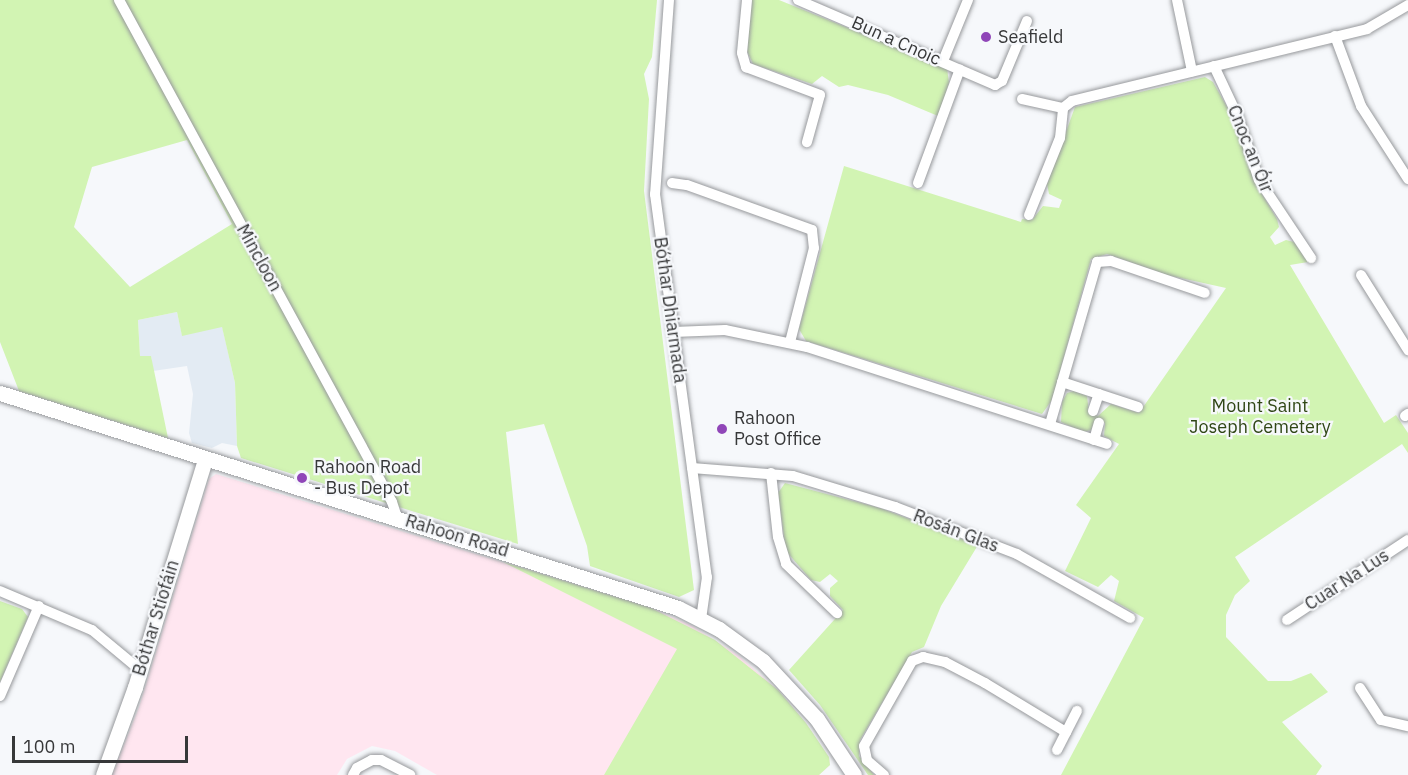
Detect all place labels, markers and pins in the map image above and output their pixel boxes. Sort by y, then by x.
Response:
place label: Seafield [998,26,1063,48]
marker: Seafield [979,30,993,44]
place label: Rahoon Post Office [734,408,821,450]
marker: Rahoon Post Office [715,422,729,436]
place label: Rahoon Road - Bus Depot [314,457,421,500]
marker: Rahoon Road - Bus Depot [295,471,309,485]

